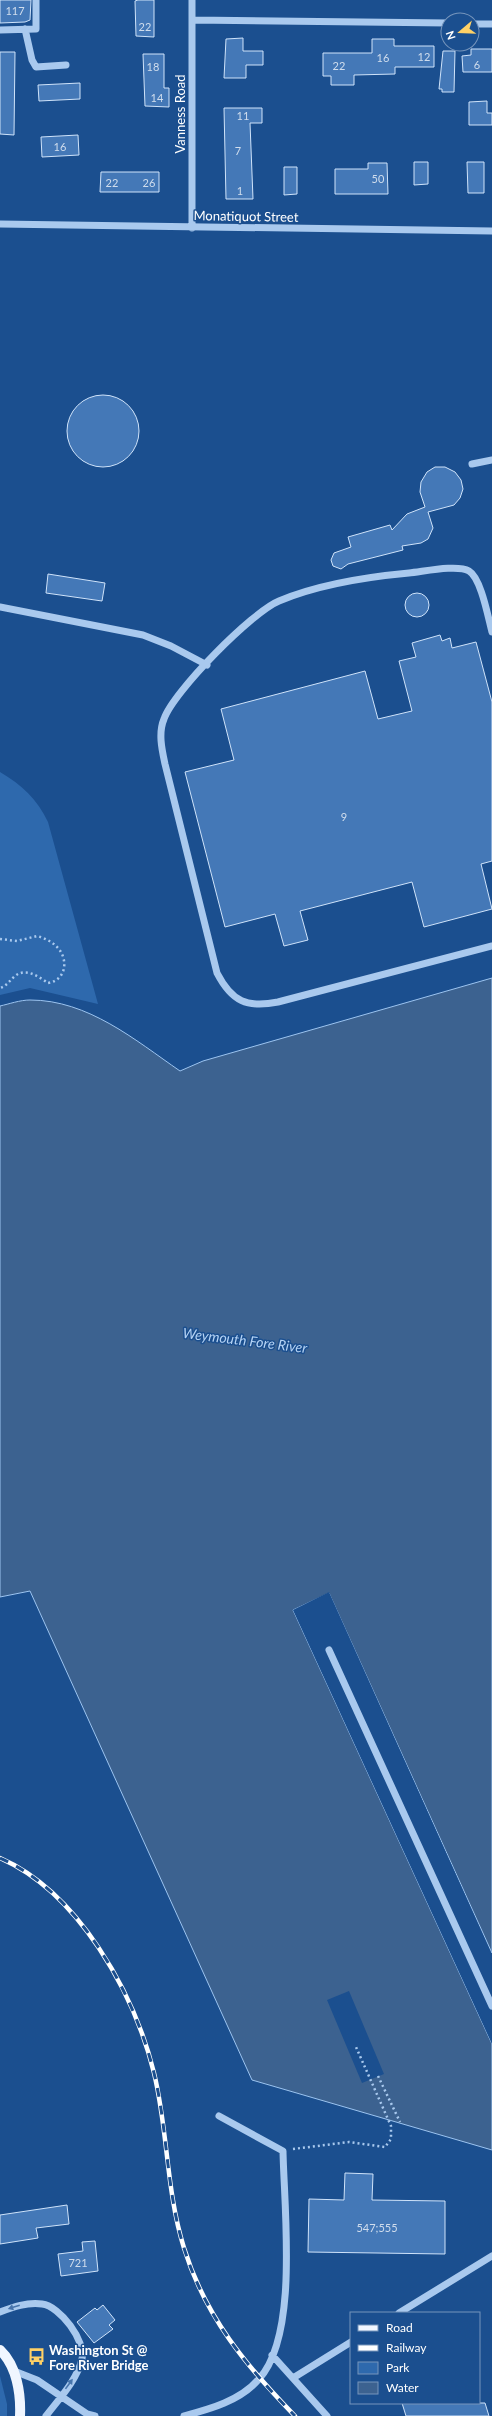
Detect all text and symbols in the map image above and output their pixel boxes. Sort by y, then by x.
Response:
house number: 117 [5,4,25,17]
north arrow [440,12,480,52]
house number: 22 [139,20,151,33]
text: N [443,29,458,42]
house number: 12 [418,50,430,63]
house number: 16 [377,51,389,64]
house number: 6 [474,58,480,71]
house number: 22 [333,59,345,72]
house number: 18 [147,60,159,73]
street label: Vanness Road [172,74,188,154]
house number: 14 [151,91,164,104]
house number: 11 [237,109,249,122]
house number: 16 [54,140,66,153]
house number: 7 [235,144,241,157]
house number: 50 [372,172,385,185]
house number: 22 [106,176,118,189]
house number: 26 [143,176,155,189]
house number: 1 [237,184,243,197]
street label: Monatiquot Street [193,207,299,225]
house number: 9 [341,810,347,823]
water label: Weymouth Fore River [182,1324,308,1356]
house number: 547;555 [356,2221,398,2234]
house number: 721 [68,2256,88,2269]
one-way arrow [8,2304,20,2310]
legend [350,2312,480,2404]
text: Road [386,2320,413,2335]
text: Railway [386,2340,427,2355]
place label: Washington St @ Fore River Bridge [49,2342,149,2373]
bus stop icon: Washington St @ Fore River Bridge [26,2347,46,2367]
text: Park [386,2360,410,2375]
one-way arrow [65,2379,73,2390]
text: Water [386,2380,419,2395]

